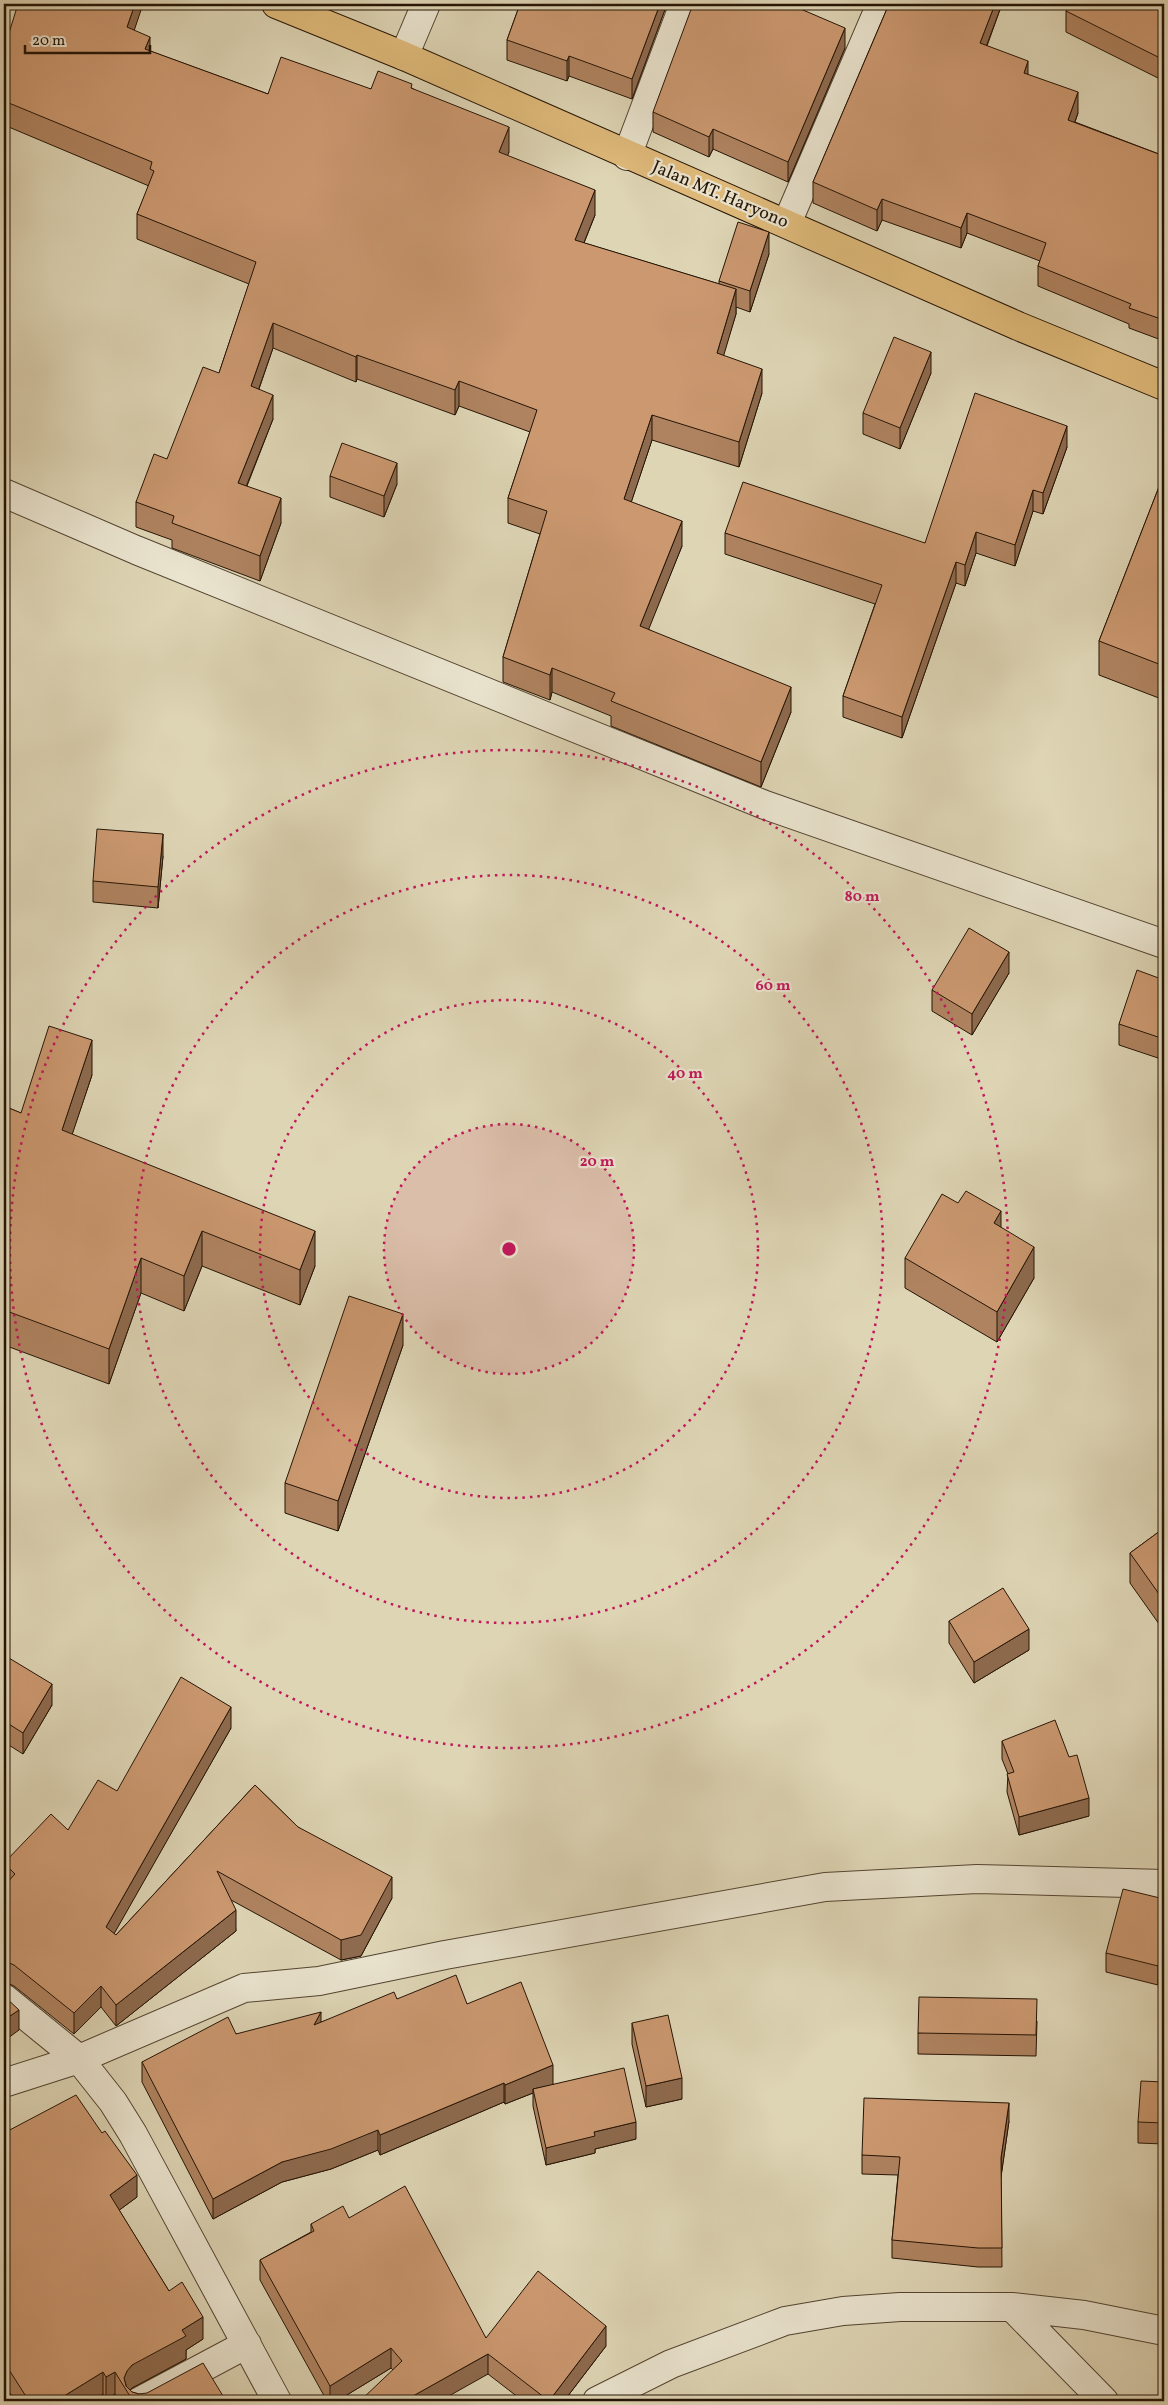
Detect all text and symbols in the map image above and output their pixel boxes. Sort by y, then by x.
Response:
scale bar [25,22,150,54]
text: 20 m [32,31,65,52]
street label: Jalan MT. Haryono [648,155,792,235]
text: 80 m [845,887,880,908]
text: 60 m [756,976,791,997]
text: 40 m [667,1064,703,1085]
text: 20 m [580,1152,615,1173]
centre of rings [500,1240,518,1258]

